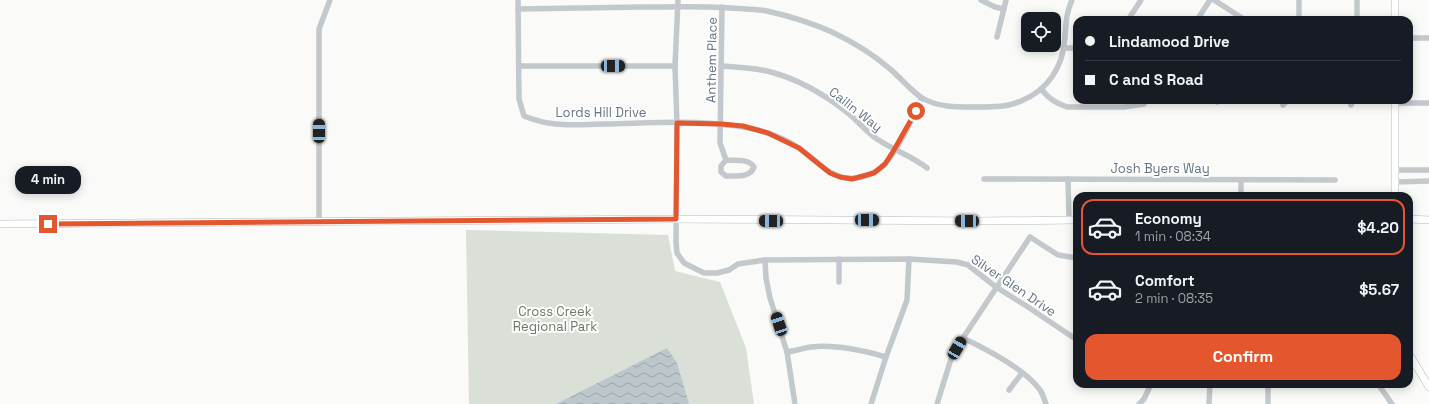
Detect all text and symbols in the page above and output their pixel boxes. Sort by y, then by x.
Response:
map controls [1021,12,1061,52]
button: locate [1021,12,1061,52]
street label: Anthem Place [702,17,721,103]
text: Lindamood Drive [1109,32,1230,51]
car [601,60,625,72]
text: C and S Road [1109,70,1203,89]
street label: Cailin Way [826,83,886,136]
route start [907,102,925,120]
street label: Lords Hill Drive [556,104,646,121]
car [313,119,325,143]
street label: Josh Byers Way [1110,160,1210,177]
callout: 4 min [15,166,81,194]
text: 4 min [31,171,65,188]
icon: car [1087,209,1123,245]
text: Economy [1135,209,1202,228]
car [855,214,879,226]
route end [39,215,57,233]
car [759,215,783,227]
car [955,215,979,227]
text: $4.20 [1357,218,1399,237]
text: 1 min · 08:34 [1135,228,1211,245]
street label: Silver Glen Drive [968,251,1059,320]
icon: car [1087,271,1123,307]
text: Comfort [1135,271,1195,290]
text: $5.67 [1359,280,1399,299]
text: 2 min · 08:35 [1135,290,1213,307]
park label: Cross Creek Regional Park [513,303,597,335]
car [770,311,788,337]
button: Confirm [1085,334,1401,380]
car [946,335,968,361]

